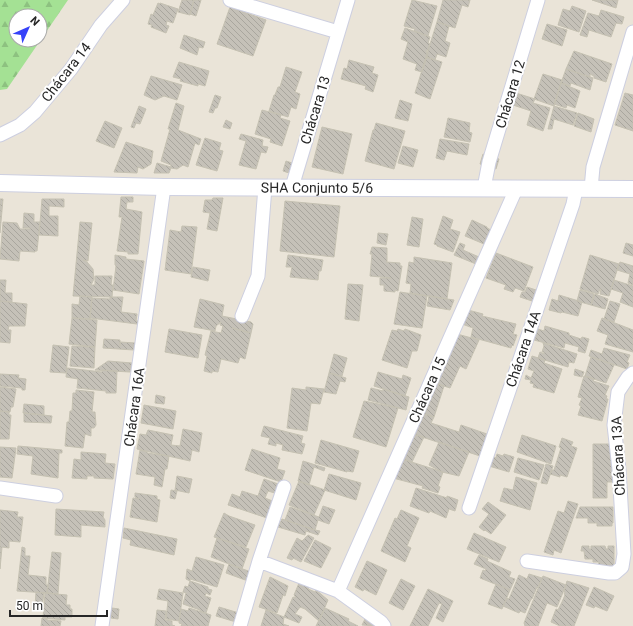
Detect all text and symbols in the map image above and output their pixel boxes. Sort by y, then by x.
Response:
north arrow [8,8,48,48]
text: N [27,14,42,29]
street label: Chácara 14 [38,39,94,105]
street label: Chácara 12 [492,58,528,130]
street label: Chácara 13 [297,74,333,146]
street label: SHA Conjunto 5/6 [261,179,373,196]
street label: Chácara 14A [502,309,544,389]
street label: Chácara 15 [405,354,449,426]
street label: Chácara 16A [121,366,147,448]
street label: Chácara 13A [608,416,628,496]
scale bar [10,592,107,618]
text: 50 m [16,599,43,613]

